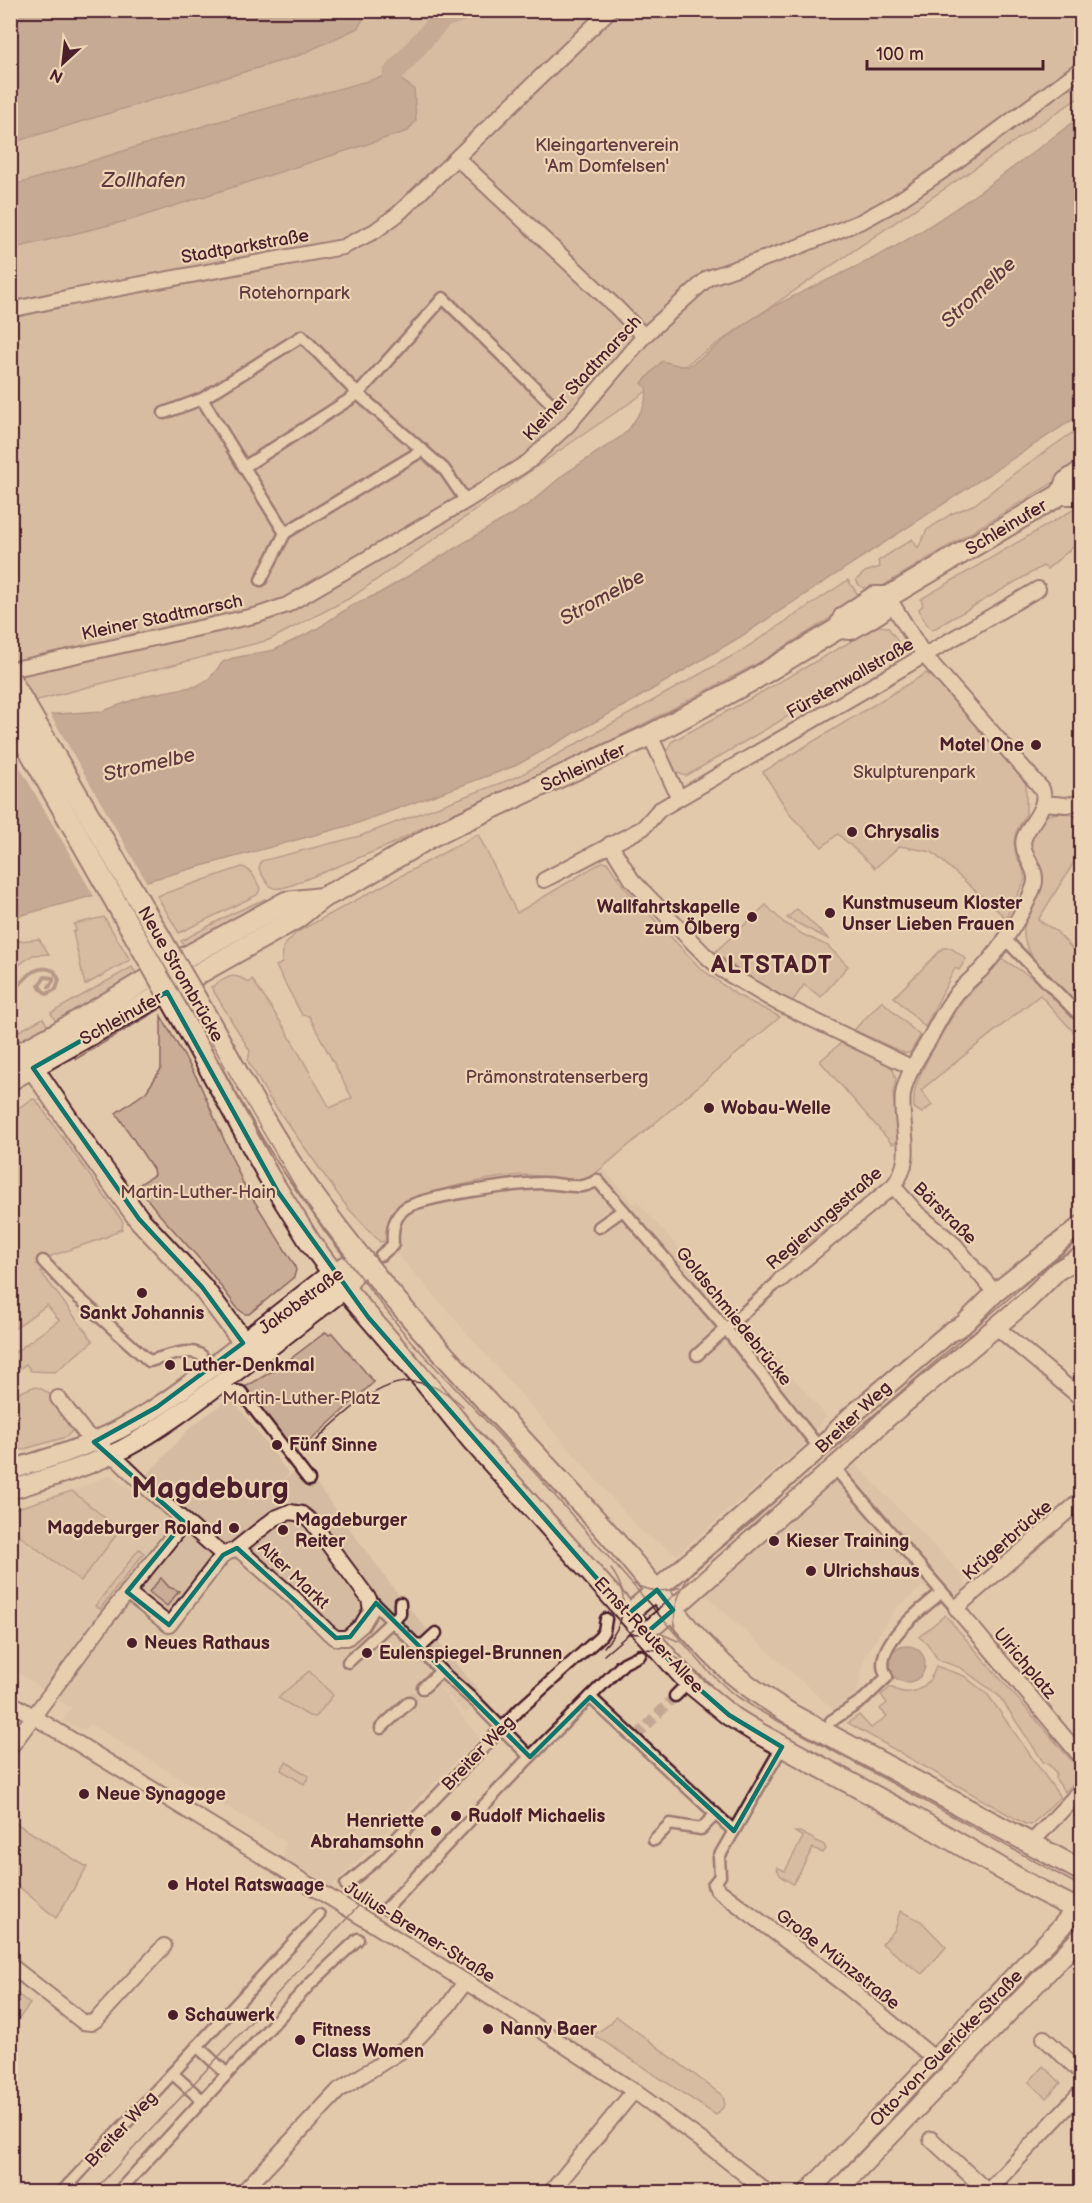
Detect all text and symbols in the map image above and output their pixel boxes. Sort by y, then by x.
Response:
north arrow [33,33,93,93]
scale bar [867,33,1042,71]
text: 100 m [876,44,924,65]
text: N [47,64,67,86]
park label: Kleingartenverein 'Am Domfelsen' [535,135,679,177]
water label: Zollhafen [101,169,186,193]
street label: Stadtparkstraße [180,225,311,268]
water label: Stromelbe [936,252,1021,333]
park label: Rotehornpark [238,283,350,304]
street label: Kleiner Stadtmarsch [519,311,646,446]
street label: Schleinufer [962,495,1051,560]
water label: Stromelbe [556,565,650,631]
street label: Kleiner Stadtmarsch [80,590,245,645]
street label: Fürstenwallstraße [783,633,918,723]
place label: Motel One [939,735,1024,756]
street label: Schleinufer [537,738,629,796]
marker: Motel One [1029,738,1043,752]
water label: Stromelbe [101,743,198,787]
park label: Skulpturenpark [853,762,975,783]
place label: Chrysalis [864,822,940,843]
marker: Chrysalis [845,825,859,839]
place label: Kunstmuseum Kloster Unser Lieben Frauen [842,893,1023,935]
place label: Wallfahrtskapelle zum Ölberg [597,897,740,939]
street label: Neue Strombrücke [133,903,228,1046]
marker: Kunstmuseum Kloster Unser Lieben Frauen [823,906,837,920]
marker: Wallfahrtskapelle zum Ölberg [745,910,759,924]
district label: ALTSTADT [710,951,833,980]
street label: Schleinufer [76,987,167,1050]
park label: Prämonstratenserberg [466,1067,648,1088]
place label: Wobau-Welle [721,1098,831,1119]
marker: Wobau-Welle [702,1101,716,1115]
street label: Regierungsstraße [762,1162,887,1274]
street label: Bärstraße [908,1178,981,1249]
park label: Martin-Luther-Hain [120,1182,276,1203]
street label: Goldschmiedebrücke [671,1243,796,1390]
street label: Jakobstraße [255,1263,348,1339]
marker: Sankt Johannis [135,1286,149,1300]
place label: Sankt Johannis [80,1303,204,1324]
place label: Luther-Denkmal [182,1355,314,1376]
marker: Luther-Denkmal [163,1358,177,1372]
street label: Breiter Weg [811,1377,896,1458]
park label: Martin-Luther-Platz [222,1388,380,1409]
place label: Fünf Sinne [289,1435,377,1456]
marker: Fünf Sinne [270,1438,284,1452]
district label: Magdeburg [131,1471,289,1507]
street label: Krügerbrücke [958,1496,1056,1585]
place label: Magdeburger Reiter [295,1510,408,1552]
place label: Magdeburger Roland [47,1518,222,1539]
marker: Magdeburger Roland [227,1521,241,1535]
marker: Magdeburger Reiter [276,1523,290,1537]
place label: Kieser Training [786,1531,909,1552]
marker: Kieser Training [767,1534,781,1548]
street label: Alter Markt [254,1537,334,1614]
place label: Ulrichshaus [823,1561,920,1582]
marker: Ulrichshaus [804,1564,818,1578]
street label: Ernst-Reuter-Allee [589,1573,708,1698]
street label: Ulrichplatz [989,1624,1061,1703]
place label: Neues Rathaus [144,1633,270,1654]
marker: Neues Rathaus [125,1636,139,1650]
place label: Eulenspiegel-Brunnen [379,1643,562,1664]
marker: Eulenspiegel-Brunnen [360,1646,374,1660]
street label: Breiter Weg [437,1711,519,1795]
place label: Neue Synagoge [96,1784,226,1805]
marker: Neue Synagoge [77,1787,91,1801]
place label: Rudolf Michaelis [468,1806,606,1827]
marker: Rudolf Michaelis [449,1809,463,1823]
place label: Henriette Abrahamsohn [310,1811,424,1853]
marker: Henriette Abrahamsohn [429,1824,443,1838]
place label: Hotel Ratswaage [185,1875,324,1896]
street label: Julius-Bremer-Straße [340,1877,499,1988]
marker: Hotel Ratswaage [166,1878,180,1892]
street label: Große Münzstraße [772,1905,904,2014]
street label: Otto-von-Guericke-Straße [866,1965,1027,2131]
place label: Schauwerk [185,2005,275,2026]
marker: Schauwerk [166,2008,180,2022]
place label: Nanny Baer [500,2019,598,2040]
place label: Fitness Class Women [312,2020,424,2062]
marker: Nanny Baer [481,2022,495,2036]
marker: Fitness Class Women [293,2033,307,2047]
street label: Breiter Weg [81,2087,162,2172]

